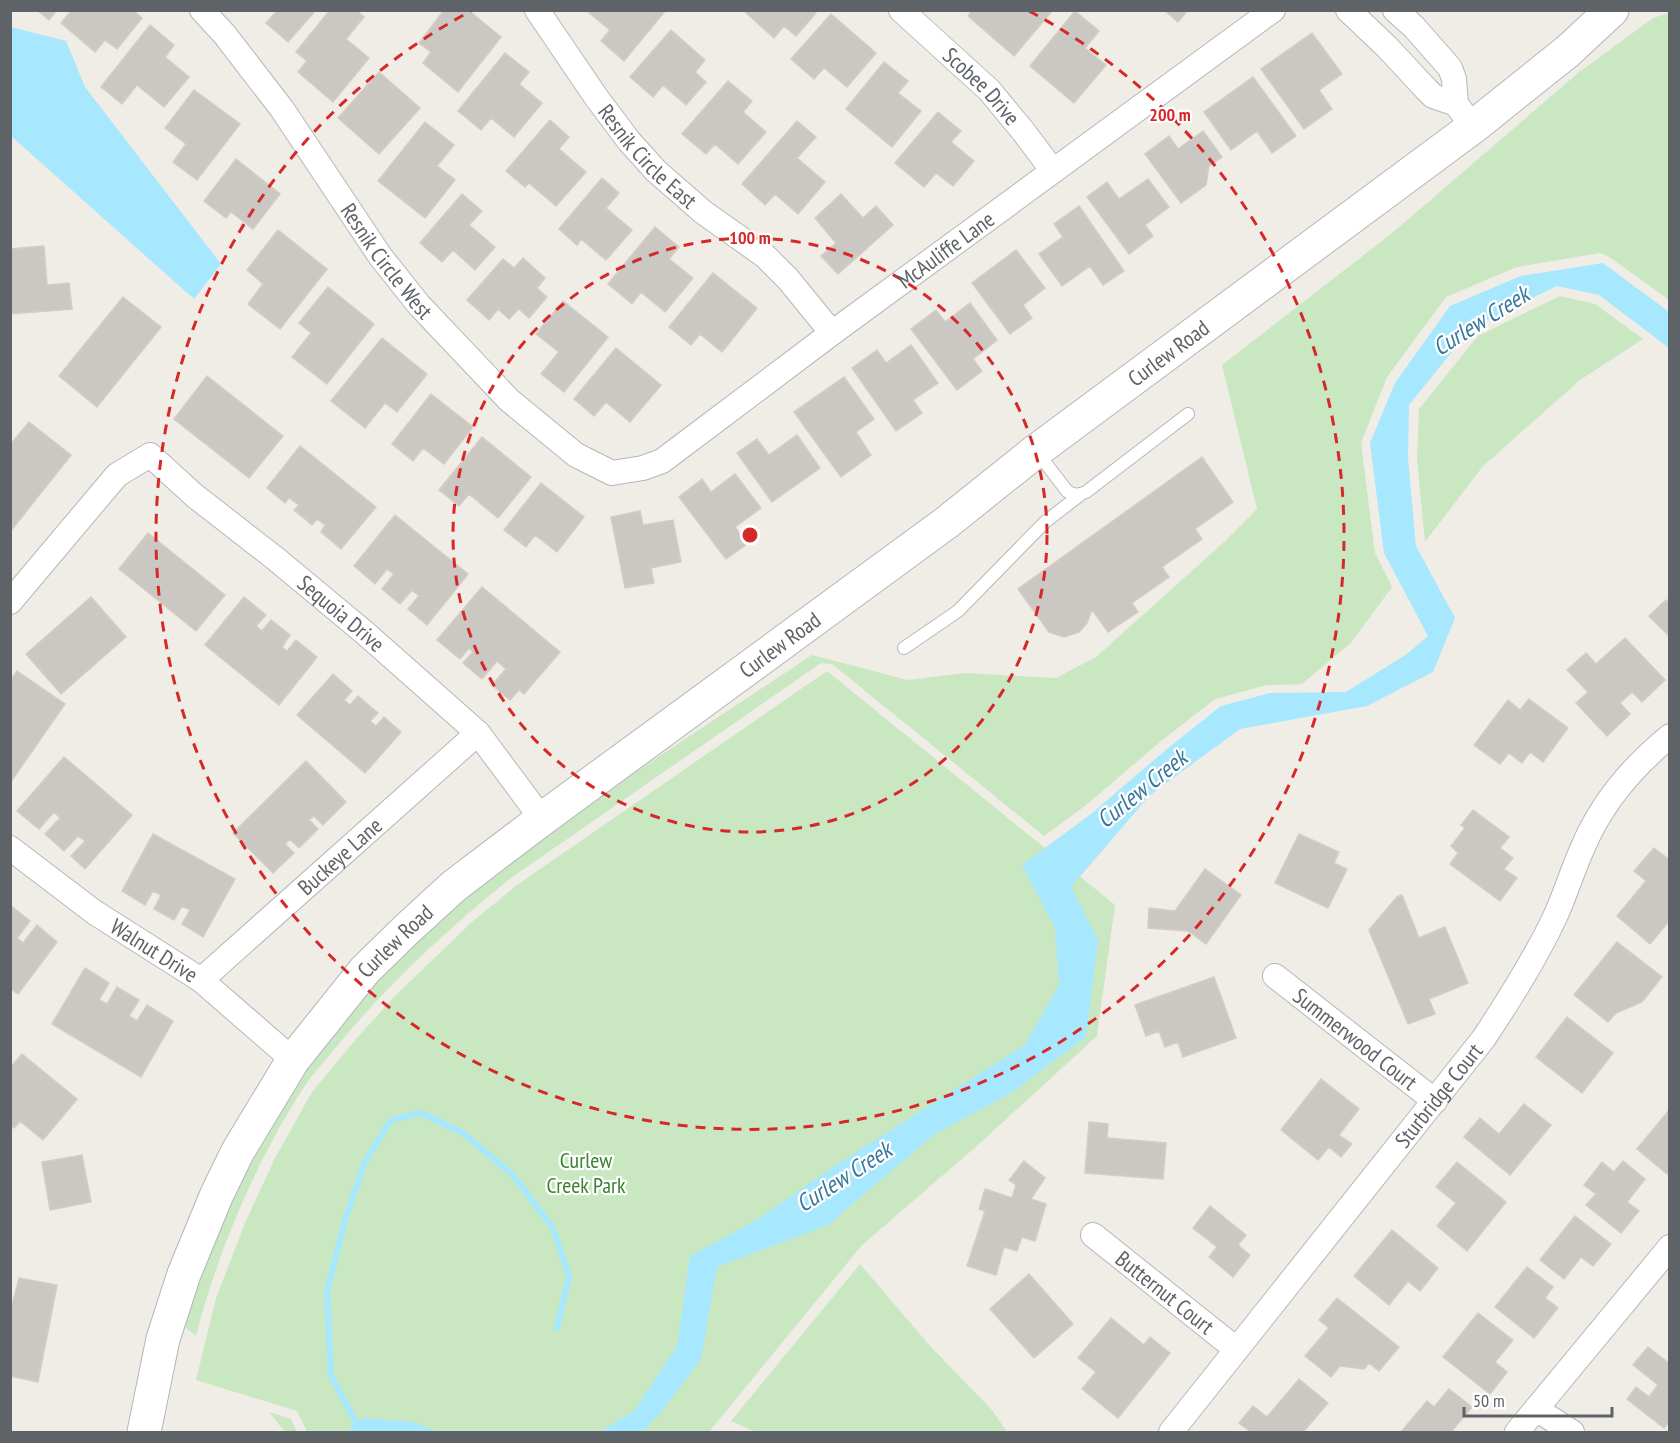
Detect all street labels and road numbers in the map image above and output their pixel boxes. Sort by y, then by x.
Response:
street label: Scobee Drive [937,41,1026,131]
street label: Resnik Circle East [592,99,703,214]
street label: Resnik Circle West [335,198,439,325]
street label: McAuliffe Lane [892,205,1000,294]
street label: Curlew Road [1122,314,1215,392]
street label: Sequoia Drive [292,569,391,658]
street label: Curlew Road [734,606,826,684]
street label: Buckeye Lane [292,811,388,901]
street label: Curlew Road [351,898,439,983]
street label: Walnut Drive [105,912,203,988]
street label: Summerwood Court [1288,982,1423,1096]
street label: Sturbridge Court [1388,1037,1488,1153]
street label: Butternut Court [1110,1245,1220,1340]

